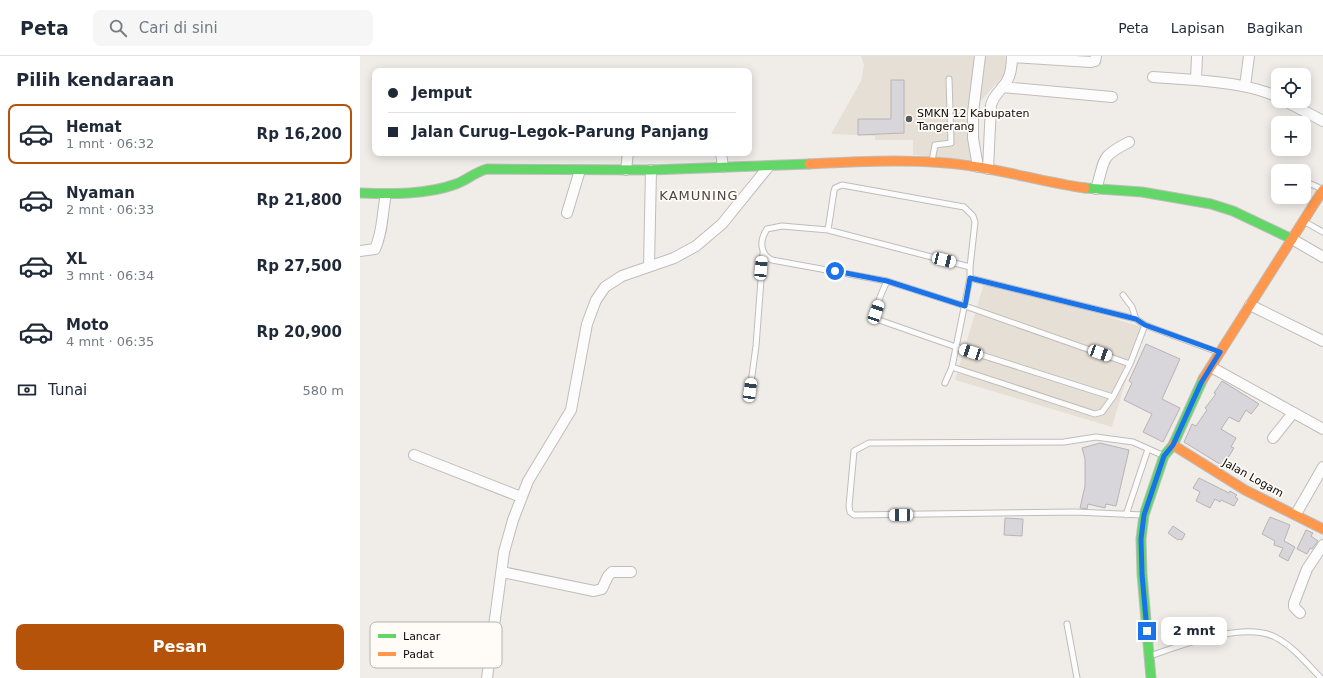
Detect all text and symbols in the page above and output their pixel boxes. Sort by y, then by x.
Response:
search box [93,10,373,46]
text: Peta [20,17,69,39]
icon: search [107,17,129,39]
text: Cari di sini [139,19,218,37]
text: Peta [1118,20,1149,36]
text: Lapisan [1171,20,1225,36]
text: Bagikan [1247,20,1303,36]
map controls [1271,68,1311,204]
button: locate [1271,68,1311,108]
text: Pilih kendaraan [16,69,174,90]
text: Jemput [412,84,472,102]
place label: SMKN 12 Kabupaten Tangerang [916,107,1029,133]
marker: SMKN 12 Kabupaten Tangerang [904,114,914,124]
icon: car [18,116,54,152]
button: + [1271,116,1311,156]
text: Hemat [66,118,122,136]
text: Jalan Curug–Legok–Parung Panjang [412,123,709,141]
text: Rp 16,200 [257,125,342,143]
text: 1 mnt · 06:32 [66,136,154,151]
button: − [1271,164,1311,204]
icon: car [18,182,54,218]
text: Nyaman [66,184,135,202]
district label: KAMUNING [659,188,739,203]
text: Rp 21,800 [257,191,342,209]
text: 2 mnt · 06:33 [66,202,154,217]
icon: car [18,248,54,284]
text: XL [66,250,87,268]
car [931,251,957,269]
car [754,256,768,280]
text: Rp 27,500 [257,257,342,275]
route start [826,262,844,280]
text: 3 mnt · 06:34 [66,268,154,283]
car [866,299,886,325]
icon: car [18,314,54,350]
text: Moto [66,316,109,334]
text: Rp 20,900 [257,323,342,341]
text: 4 mnt · 06:35 [66,334,154,349]
car [958,343,984,361]
car [1087,343,1113,363]
car [742,377,758,403]
icon: cash [16,379,38,401]
text: Tunai [48,381,87,399]
text: 580 m [302,383,344,398]
street label: Jalan Logam [1220,456,1286,500]
car [889,509,913,521]
callout: 2 mnt [1161,617,1227,645]
legend [370,622,502,668]
route end [1138,622,1156,640]
text: 2 mnt [1173,623,1215,638]
button: Pesan [16,624,344,670]
text: Lancar [403,630,441,643]
text: Padat [403,648,435,661]

